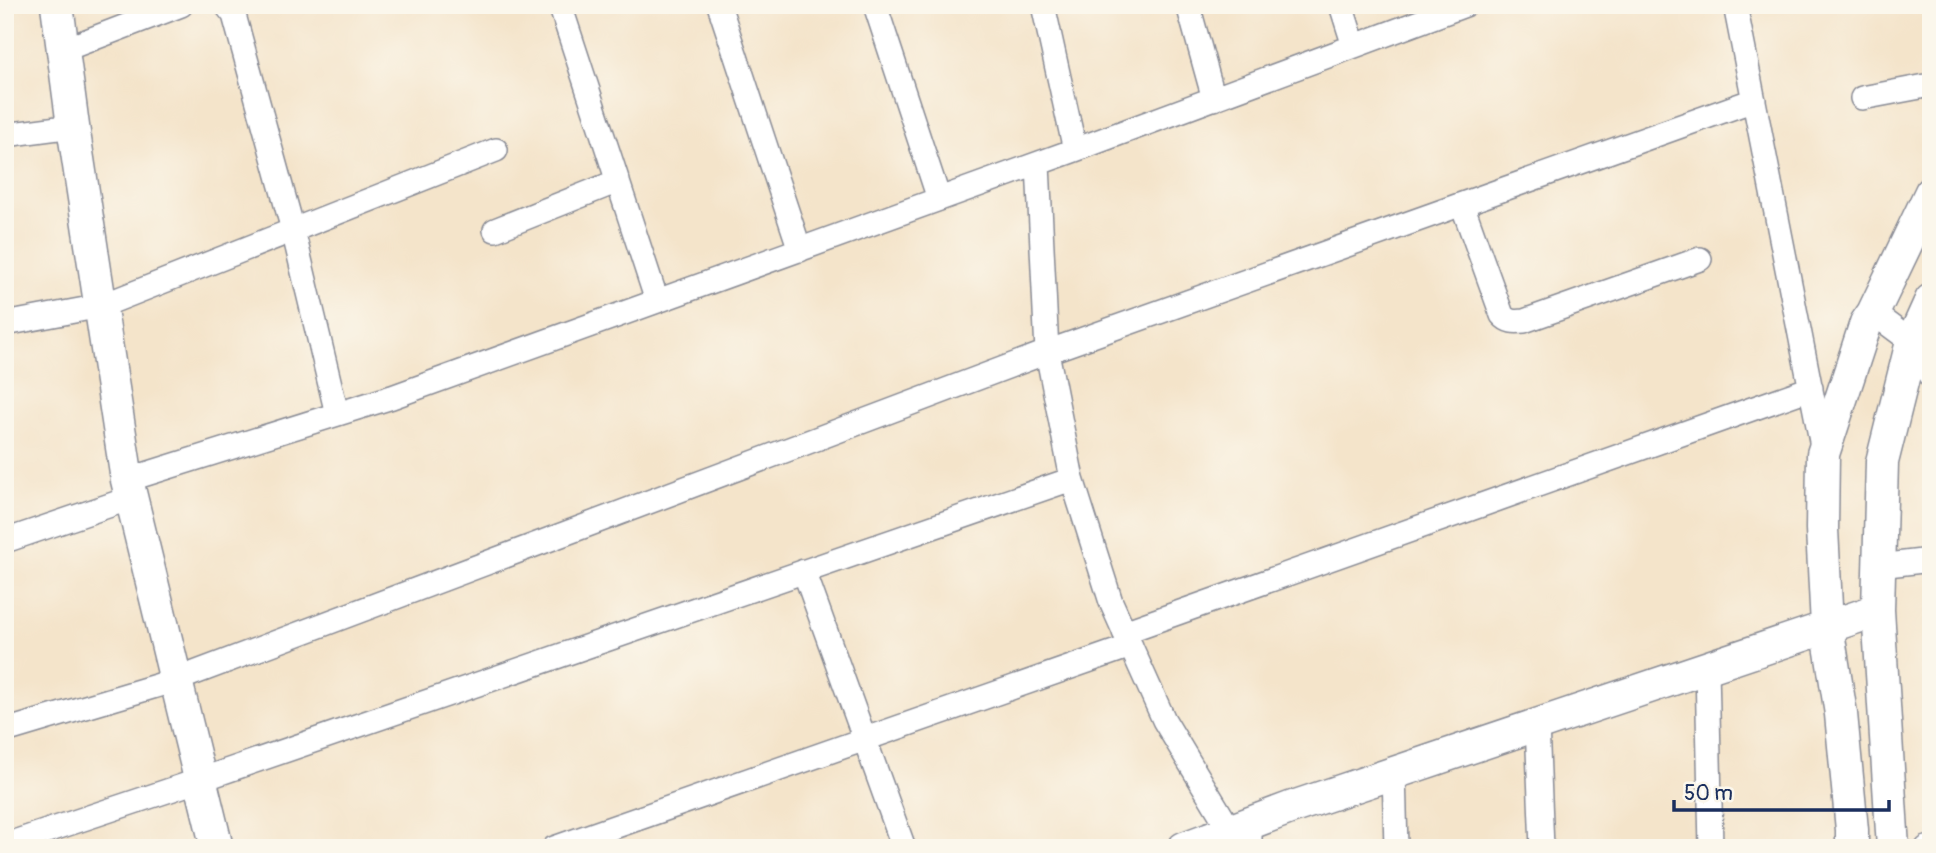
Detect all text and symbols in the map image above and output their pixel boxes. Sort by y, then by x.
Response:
scale bar [1674,769,1889,813]
text: 50 m [1684,780,1733,807]

